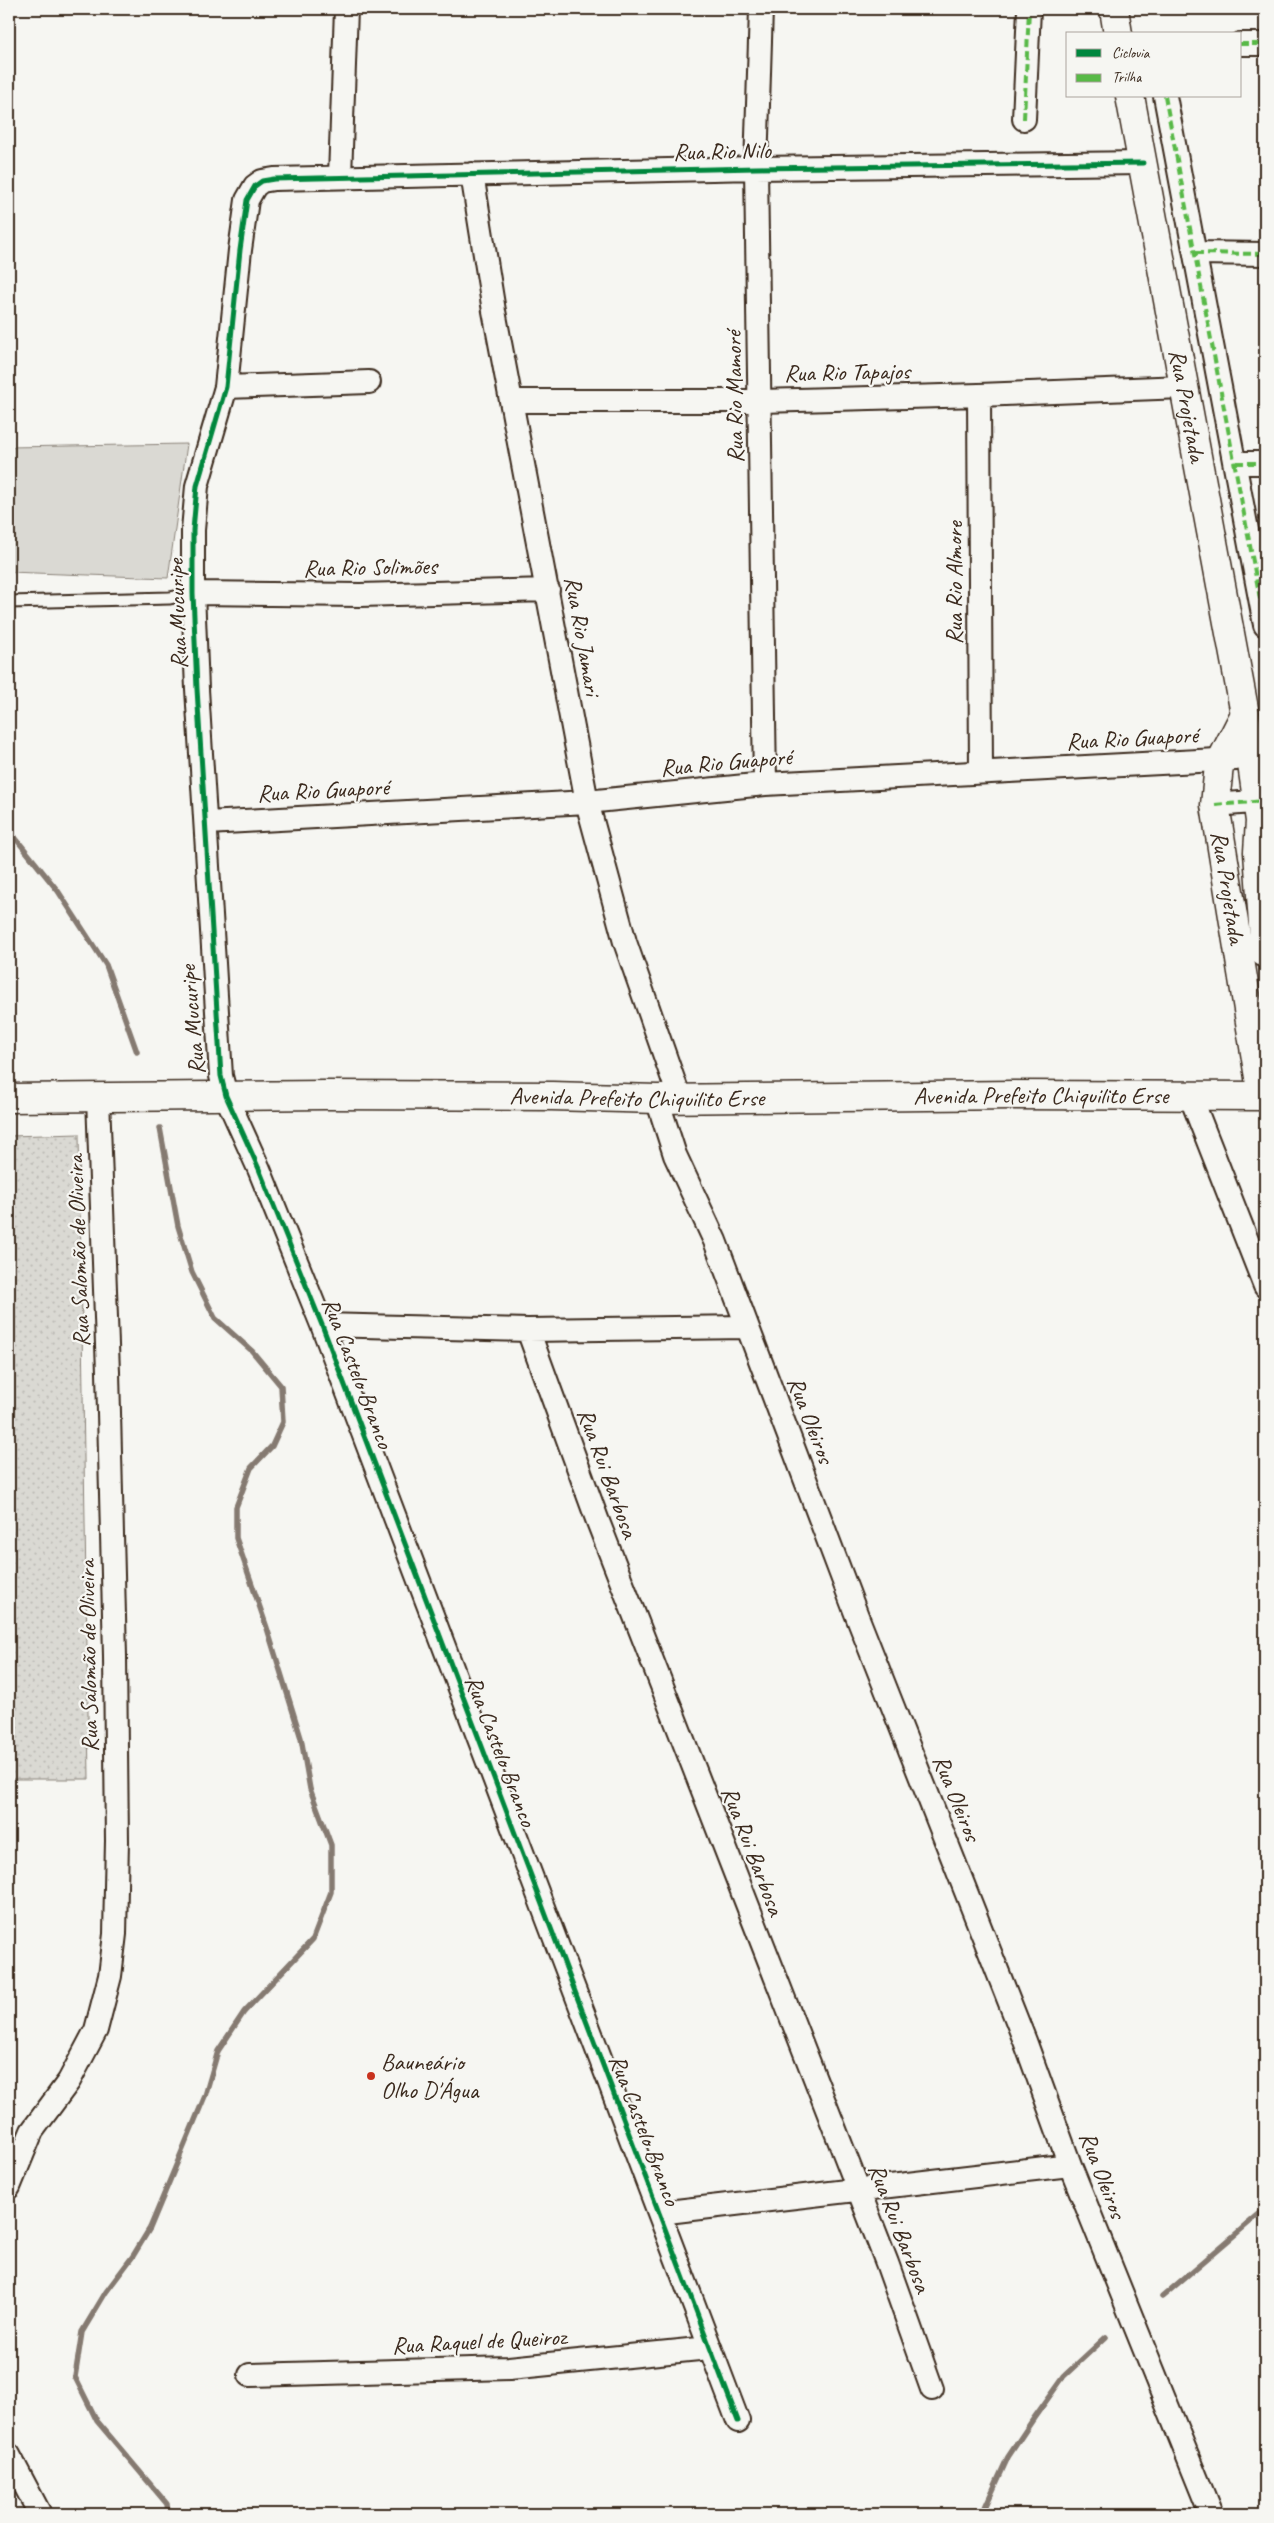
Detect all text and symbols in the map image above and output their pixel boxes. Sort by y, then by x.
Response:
legend [1066,32,1242,98]
text: Ciclovia [1112,44,1151,63]
text: Trilha [1112,68,1142,87]
street label: Rua Rio Nilo [673,135,773,167]
street label: Rua Rio Mamoré [718,326,750,463]
street label: Rua Projetada [1162,347,1213,467]
street label: Rua Rio Tapajos [784,356,912,388]
street label: Rua Rio Almore [939,519,969,644]
street label: Rua Rio Solimões [303,551,440,583]
street label: Rua Mucuripe [160,556,194,670]
street label: Rua Rio Jamari [558,574,609,700]
street label: Rua Rio Guaporé [1065,719,1203,756]
street label: Rua Rio Guaporé [659,741,797,783]
street label: Rua Rio Guaporé [256,771,394,808]
street label: Rua Projetada [1204,829,1253,948]
street label: Rua Mucuripe [172,962,212,1076]
street label: Avenida Prefeito Chiquilito Erse [913,1080,1171,1111]
street label: Avenida Prefeito Chiquilito Erse [510,1081,767,1114]
street label: Rua Salomão de Oliveira [60,1152,96,1348]
street label: Rua Castelo Branco [315,1293,401,1454]
street label: Rua Oleiros [781,1372,842,1469]
street label: Rua Rui Barbosa [571,1404,646,1543]
street label: Rua Salomão de Oliveira [71,1558,105,1752]
street label: Rua Castelo Branco [458,1671,544,1832]
street label: Rua Oleiros [926,1750,989,1847]
street label: Rua Rui Barbosa [715,1782,792,1921]
place label: Bauneário Olho D'Água [381,2047,480,2105]
street label: Rua Castelo Branco [602,2050,688,2211]
marker: Bauneário Olho D'Água [365,2070,377,2082]
street label: Rua Oleiros [1073,2127,1134,2224]
street label: Rua Rui Barbosa [862,2159,939,2298]
street label: Rua Raquel de Queiroz [391,2321,569,2361]

